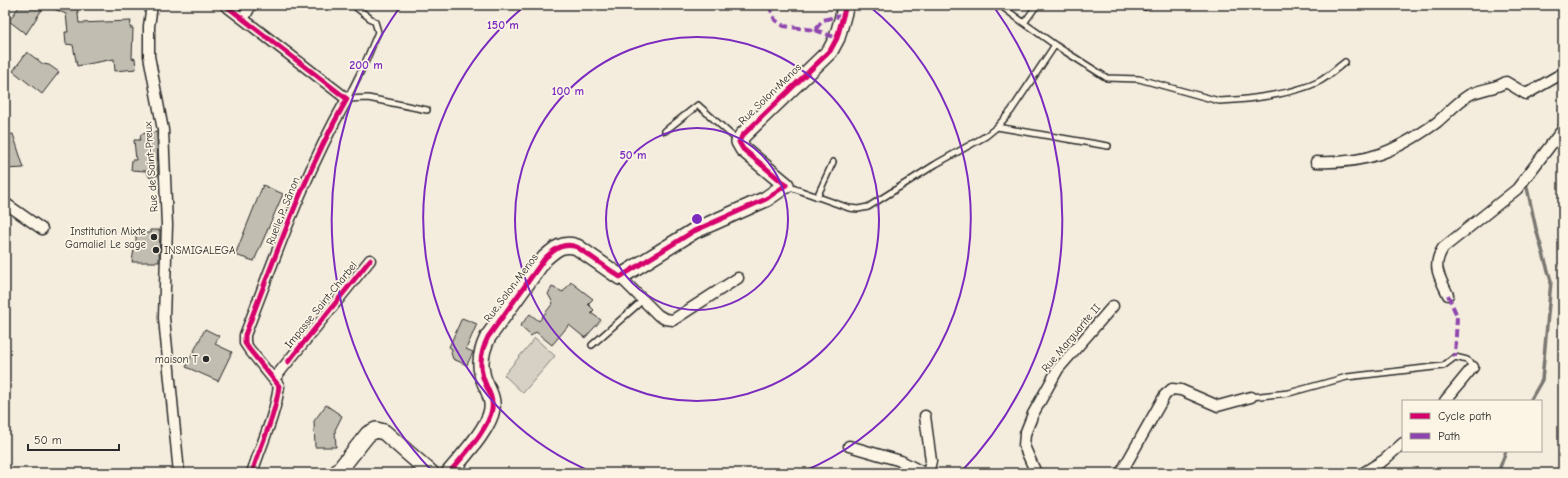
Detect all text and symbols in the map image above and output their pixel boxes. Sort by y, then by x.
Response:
text: 150 m [487,18,519,32]
text: 200 m [349,58,383,72]
street label: Rue Solon Menos [736,60,804,127]
text: 100 m [552,84,584,98]
street label: Rue de Saint-Preux [141,120,161,213]
text: 50 m [619,148,647,162]
street label: Ruelle P. Sânon [263,175,303,247]
centre of rings [690,212,704,226]
place label: Institution Mixte Gamaliel Le sage [65,225,146,251]
marker: Institution Mixte Gamaliel Le sage [149,232,159,242]
place label: INSMIGALEGA [164,244,236,257]
marker: INSMIGALEGA [151,245,161,255]
street label: Rue Solon Menos [481,251,541,325]
street label: Impasse Saint-Charbel [282,259,360,351]
street label: Rue Marguarite II [1039,301,1103,375]
place label: maison T [155,353,198,366]
marker: maison T [201,354,211,364]
legend [1402,400,1542,452]
text: Cycle path [1438,409,1491,423]
scale bar [28,426,119,452]
text: Path [1438,429,1460,443]
text: 50 m [34,433,62,447]

